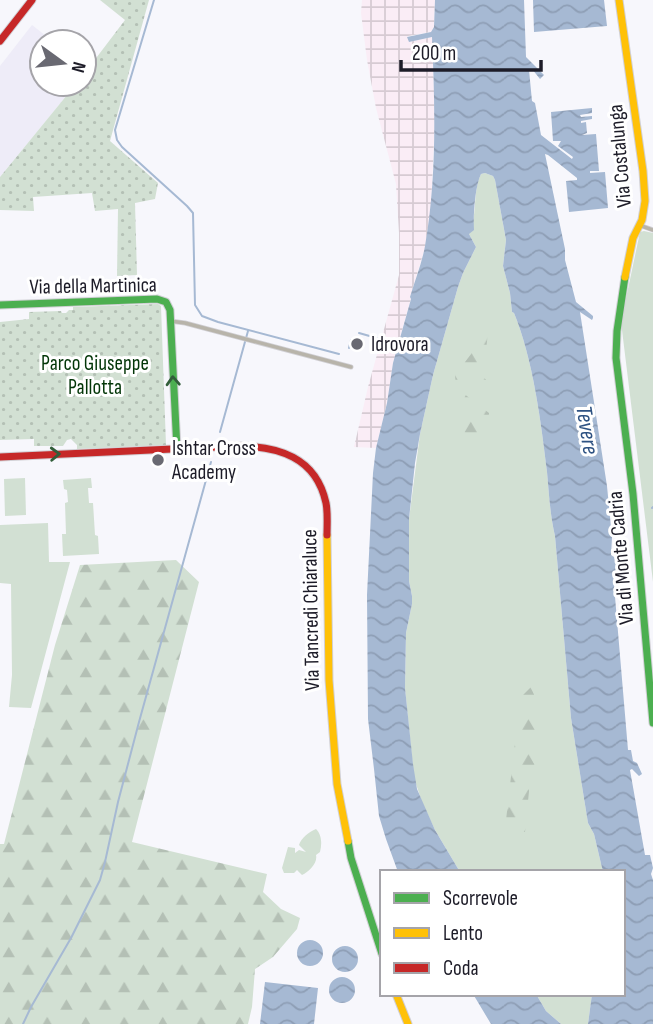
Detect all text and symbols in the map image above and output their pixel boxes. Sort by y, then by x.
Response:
north arrow [28,28,98,98]
scale bar [401,28,541,72]
text: 200 m [412,41,456,66]
text: N [66,59,90,75]
street label: Via Costalunga [603,103,637,209]
street label: Via della Martinica [29,272,157,300]
place label: Idrovora [371,332,429,357]
marker: Idrovora [349,336,365,352]
park label: Parco Giuseppe Pallotta [41,351,149,400]
one-way arrow [166,375,181,386]
water label: Tevere [569,404,605,456]
place label: Ishtar Cross Academy [171,436,256,485]
one-way arrow [49,446,60,461]
marker: Ishtar Cross Academy [150,452,166,468]
street label: Via di Monte Cadria [603,490,639,626]
street label: Via Tancredi Chiaraluce [297,529,325,691]
legend [380,870,625,996]
text: Scorrevole [443,886,518,911]
text: Lento [443,921,483,946]
text: Coda [443,956,479,981]

